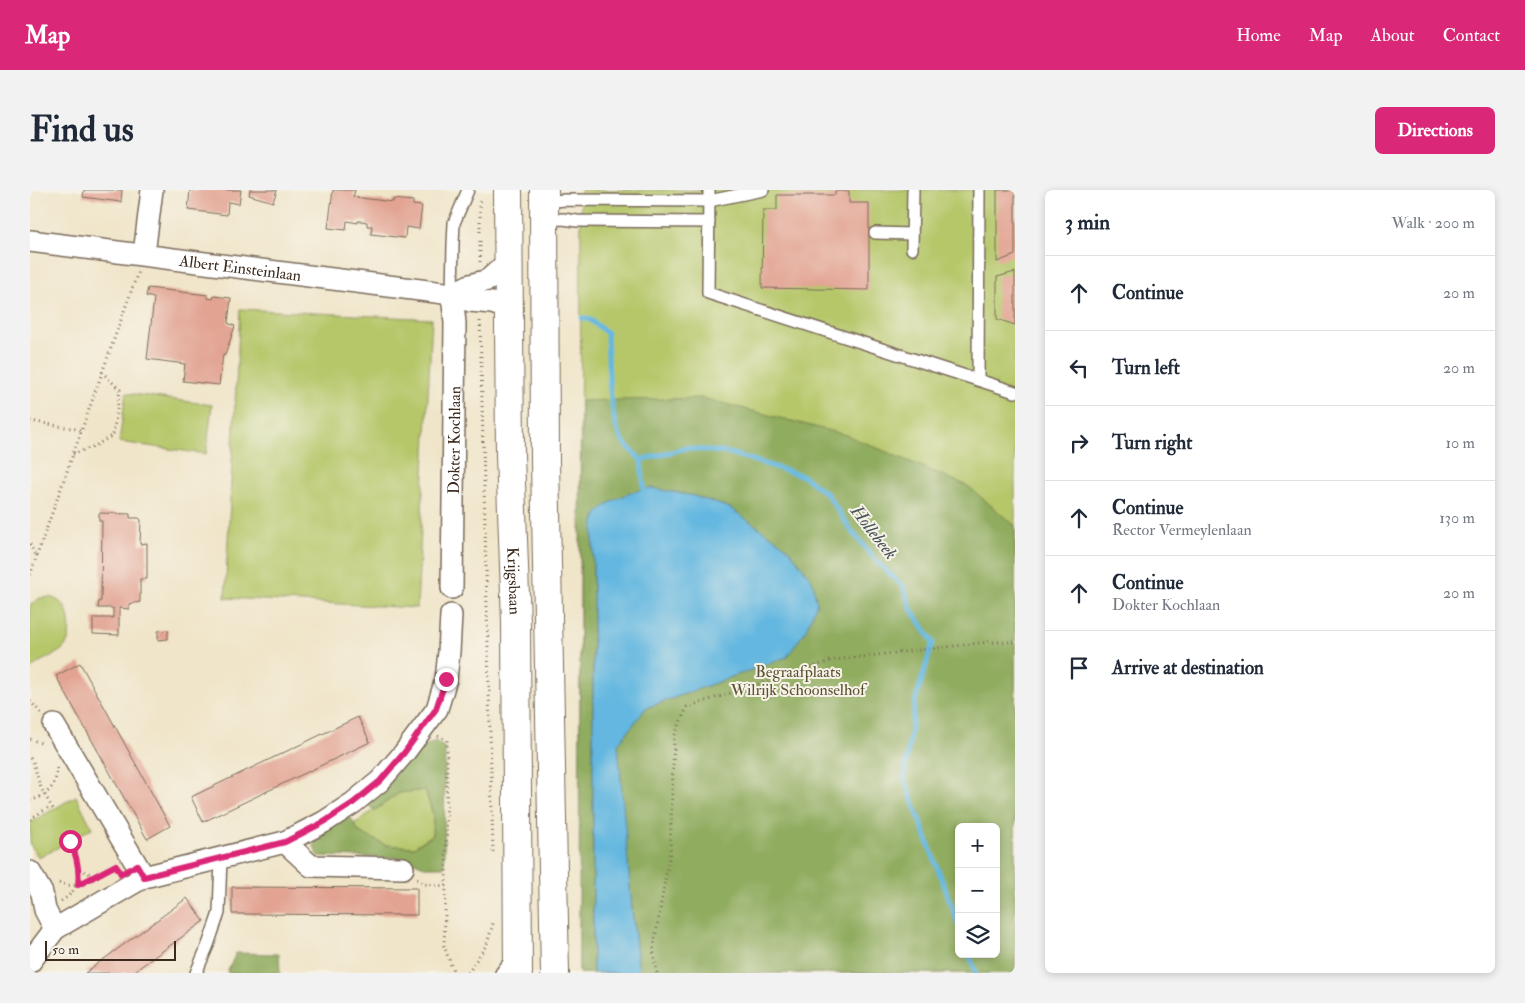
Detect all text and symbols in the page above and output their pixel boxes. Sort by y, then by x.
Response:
text: Map [25,20,70,51]
text: Home [1236,24,1281,47]
text: Map [1309,24,1343,47]
text: About [1371,24,1415,47]
text: Contact [1443,24,1500,47]
button: Directions [1375,107,1495,154]
text: Find us [30,108,134,152]
text: 3 min [1065,209,1110,236]
text: Walk · 200 m [1392,213,1475,233]
street label: Albert Einsteinlaan [177,251,302,286]
icon: ahead [1065,279,1093,307]
text: Continue [1112,281,1183,305]
text: 20 m [1443,283,1475,303]
icon: left [1065,354,1093,382]
text: Turn left [1112,356,1180,380]
text: 20 m [1443,358,1475,378]
street label: Dokter Kochlaan [444,386,465,494]
icon: right [1065,429,1093,457]
text: Turn right [1112,431,1192,455]
text: 10 m [1445,433,1475,453]
text: Continue [1112,496,1183,520]
water label: Hollebeek [845,500,902,564]
icon: ahead [1065,504,1093,532]
text: 130 m [1439,508,1475,528]
text: Rector Vermeylenlaan [1112,520,1252,540]
street label: Krijgsbaan [502,547,525,615]
text: Continue [1112,571,1183,595]
icon: ahead [1065,579,1093,607]
text: 20 m [1443,583,1475,603]
text: Dokter Kochlaan [1112,595,1220,615]
icon: arrive [1065,654,1093,682]
text: Arrive at destination [1112,656,1264,680]
park label: Begraafplaats Wilrijk Schoonselhof [730,662,868,700]
route end [435,668,458,691]
map controls [955,823,1000,958]
button: + [955,823,1000,868]
route start [59,830,82,853]
button: − [955,868,1000,913]
button: layers [955,913,1000,958]
scale bar [45,938,176,961]
text: 50 m [52,941,79,958]

